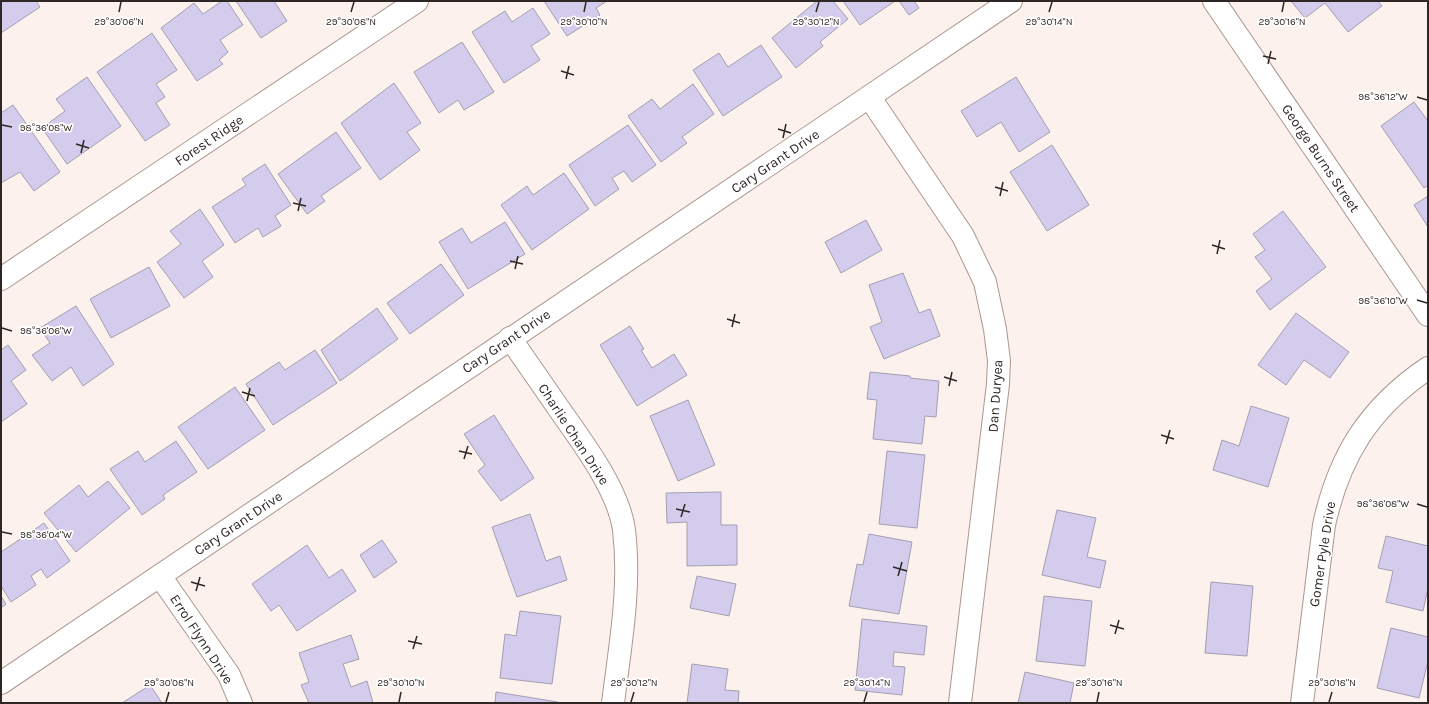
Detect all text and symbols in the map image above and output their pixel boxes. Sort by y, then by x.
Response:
text: 29°30'06"N [94,16,144,28]
text: 29°30'08"N [326,16,376,28]
text: 29°30'10"N [560,16,608,28]
text: 29°30'12"N [792,16,840,28]
text: 29°30'14"N [1026,16,1072,28]
text: 29°30'16"N [1258,16,1306,28]
text: 98°36'12"W [1358,91,1408,103]
street label: George Burns Street [1278,101,1363,216]
street label: Forest Ridge [172,111,247,170]
text: 98°36'08"W [20,122,72,134]
street label: Cary Grant Drive [728,126,823,197]
text: 98°36'10"W [1358,295,1408,307]
street label: Cary Grant Drive [459,306,554,377]
text: 98°36'06"W [20,325,72,337]
street label: Dan Duryea [984,359,1007,433]
street label: Charlie Chan Drive [534,380,613,488]
street label: Cary Grant Drive [191,488,286,559]
text: 98°36'08"W [1357,498,1409,510]
street label: Gomer Pyle Drive [1306,500,1339,608]
text: 98°36'04"W [20,529,72,541]
street label: Errol Flynn Drive [166,591,237,687]
text: 29°30'08"N [144,677,194,689]
text: 29°30'10"N [377,677,425,689]
text: 29°30'12"N [610,677,658,689]
text: 29°30'14"N [844,677,890,689]
text: 29°30'16"N [1075,677,1123,689]
text: 29°30'18"N [1308,677,1356,689]

